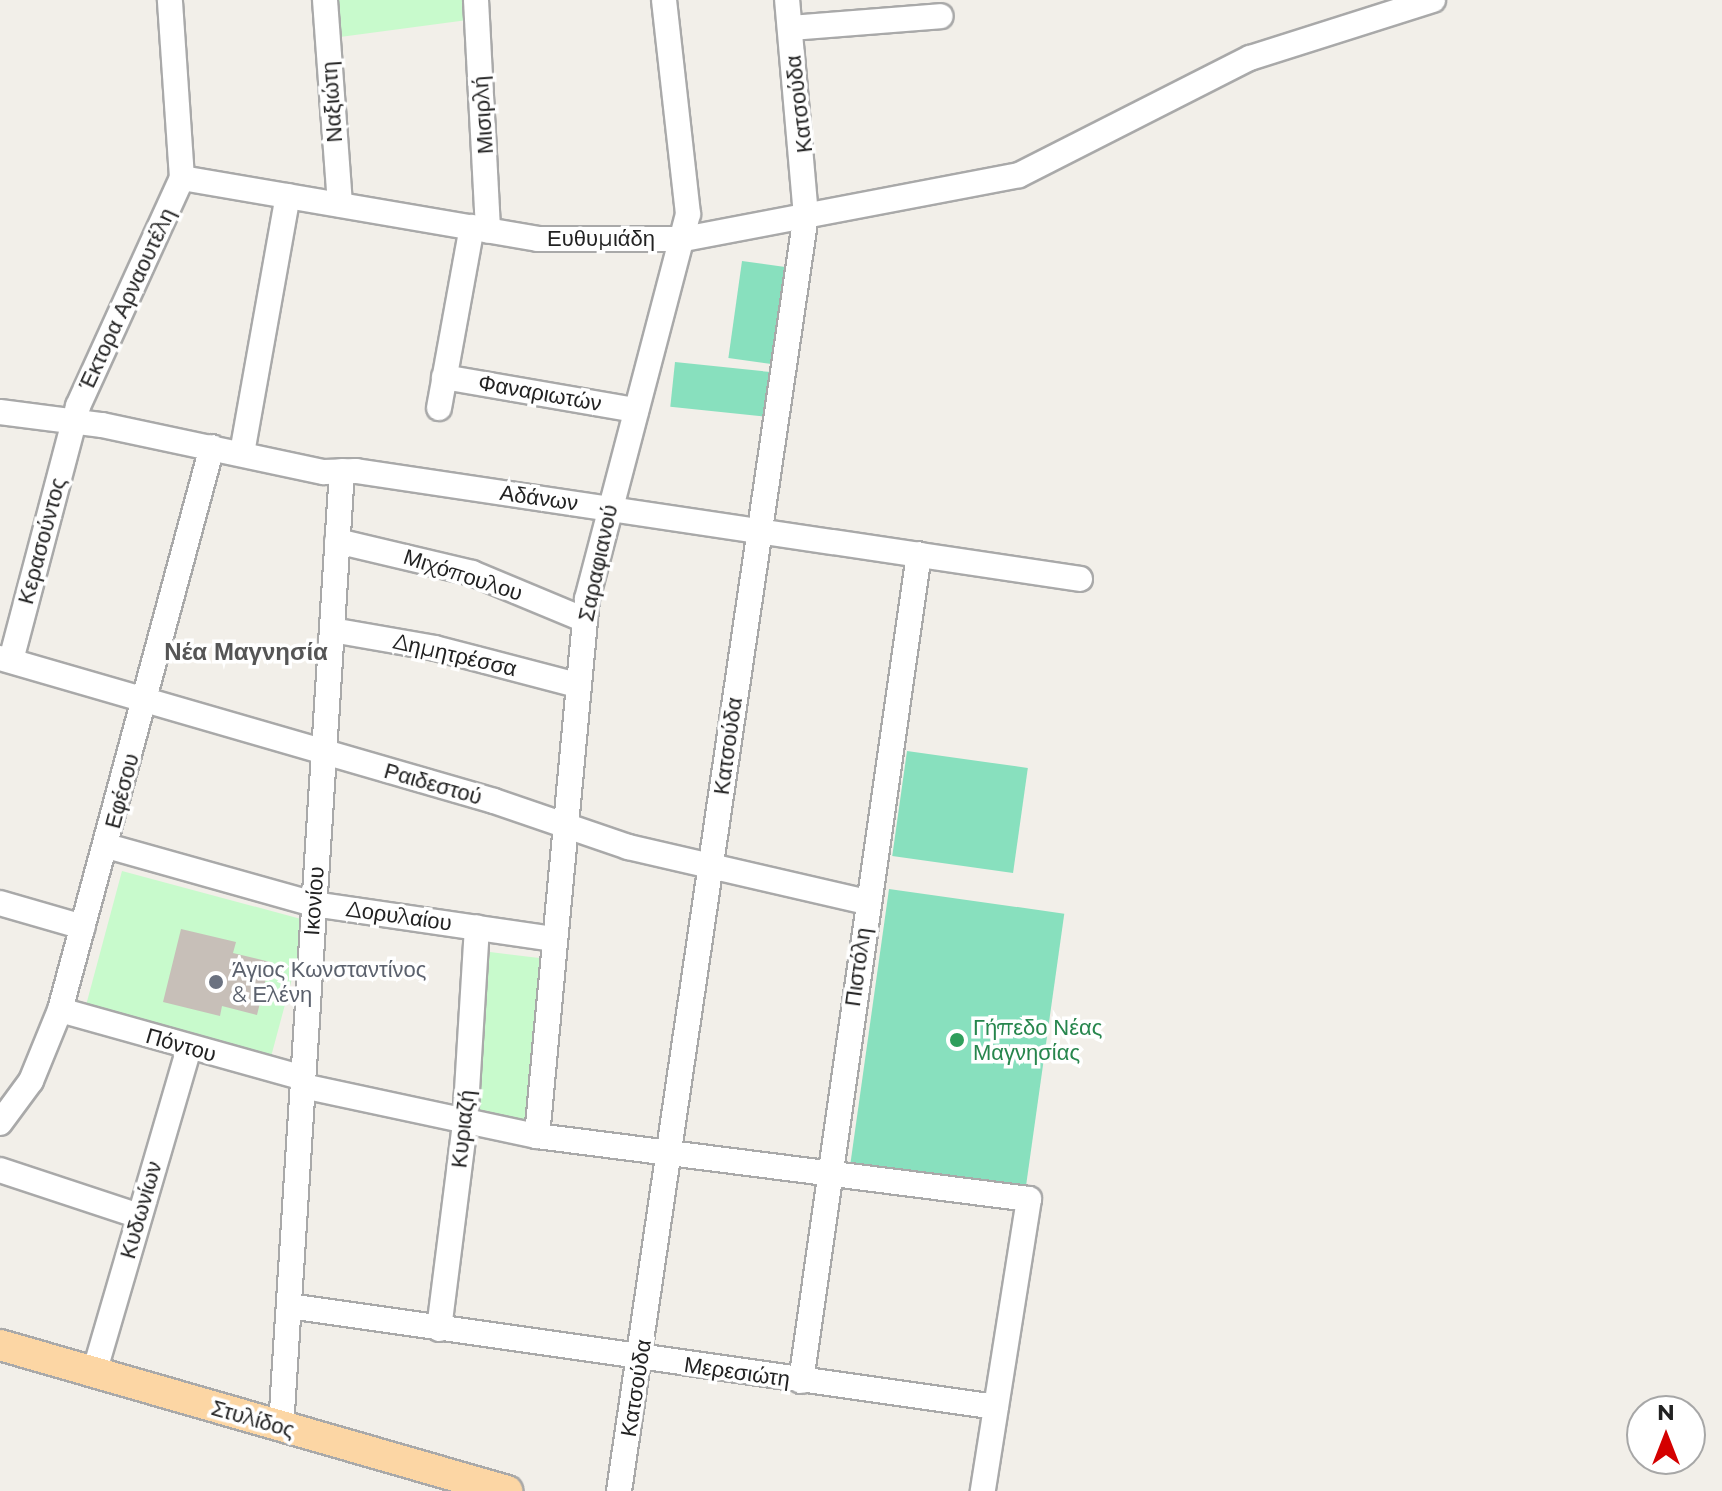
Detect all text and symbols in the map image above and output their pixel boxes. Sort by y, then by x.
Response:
street label: Κατσούδα [780,54,818,154]
street label: Ναξιώτη [316,61,348,143]
street label: Μισιρλή [467,75,499,155]
street label: Έκτορα Αρναουτέλη [73,204,181,394]
street label: Ευθυμιάδη [547,226,655,252]
street label: Φαναριωτών [476,369,604,417]
street label: Κερασούντος [12,475,72,607]
street label: Αδάνων [498,479,580,517]
street label: Σαραφιανού [573,502,623,624]
street label: Μιχόπουλου [400,543,526,607]
street label: Δημητρέσσα [391,628,519,682]
district label: Νέα Μαγνησία [164,638,328,666]
street label: Κατσούδα [708,695,748,797]
street label: Εφέσου [99,751,145,831]
street label: Ραιδεστού [381,757,485,811]
street label: Ικονίου [298,866,330,936]
street label: Δορυλαίου [345,896,453,936]
street label: Πιστόλη [839,926,877,1008]
place label: Άγιος Κωνσταντίνος & Ελένη [232,956,426,1008]
marker: Άγιος Κωνσταντίνος & Ελένη [207,973,225,991]
place label: Γήπεδο Νέας Μαγνησίας [973,1014,1102,1066]
street label: Πόντου [143,1022,219,1068]
marker: Γήπεδο Νέας Μαγνησίας [948,1031,966,1049]
street label: Κυριαζή [446,1089,480,1169]
street label: Κυδωνίων [115,1158,167,1262]
street label: Κατσούδα [615,1337,657,1439]
street label: Μερεσιώτη [682,1352,792,1392]
street label: Στυλίδος [208,1395,298,1443]
north arrow [1626,1395,1706,1475]
text: N [1657,1399,1675,1426]

